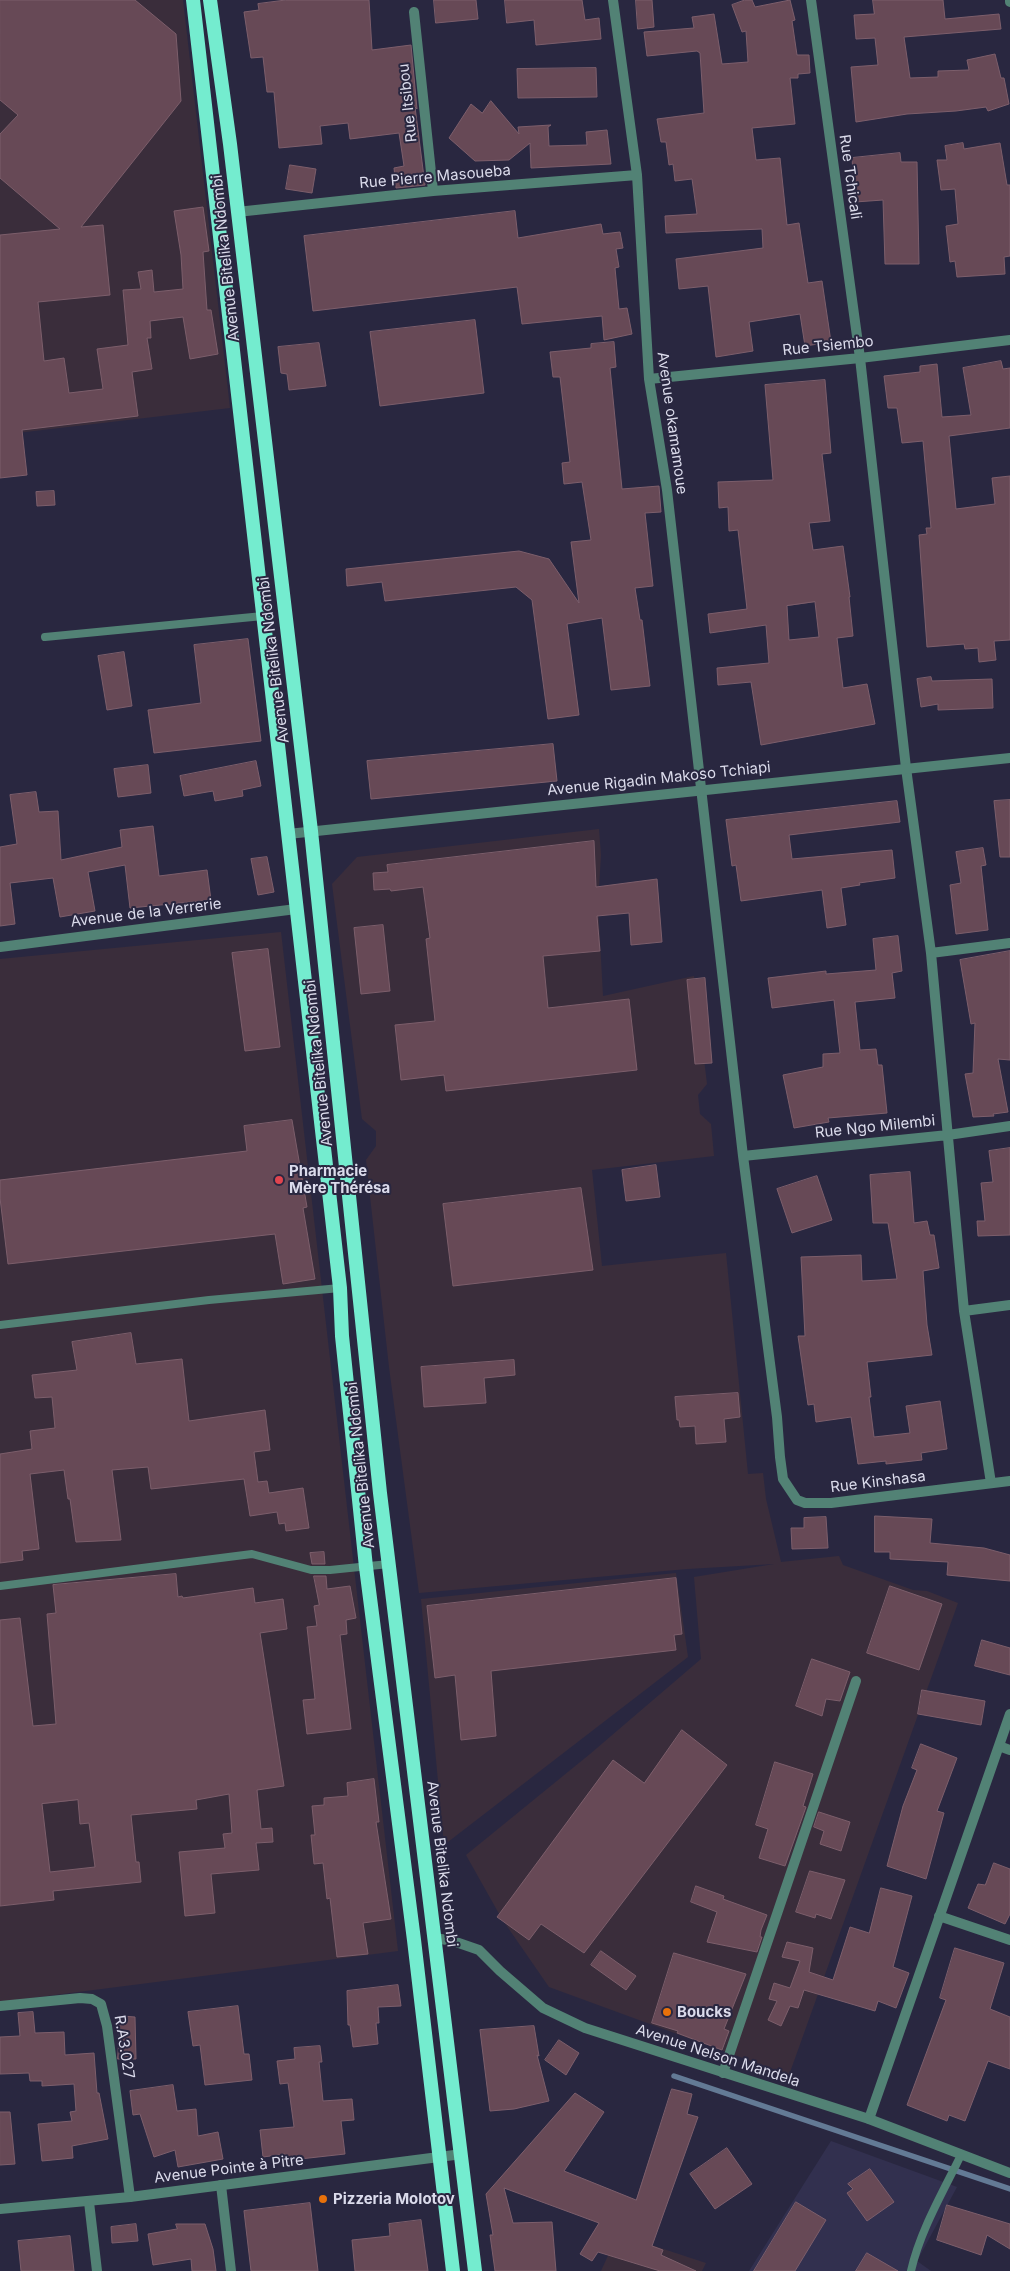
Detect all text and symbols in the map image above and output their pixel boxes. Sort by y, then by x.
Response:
street label: Rue Itsibou [395,63,421,143]
street label: Rue Tchicali [835,133,865,221]
street label: Rue Pierre Masoueba [359,161,511,193]
street label: Avenue Bitelika Ndombi [208,174,244,342]
street label: Rue Tsiembo [781,332,875,360]
street label: Avenue okamamoue [653,351,691,495]
street label: Avenue Bitelika Ndombi [255,576,293,744]
street label: Avenue Rigadin Makoso Tchiapi [546,758,772,800]
street label: Avenue de la Verrerie [69,895,223,931]
street label: Avenue Bitelika Ndombi [301,979,337,1147]
street label: Rue Ngo Milembi [814,1112,936,1142]
place label: Pharmacie Mère Thérésa [289,1162,390,1197]
marker: Pharmacie Mère Thérésa [273,1174,285,1186]
street label: Avenue Bitelika Ndombi [343,1381,379,1549]
street label: Rue Kinshasa [829,1467,927,1497]
street label: Avenue Bitelika Ndombi [423,1780,461,1948]
place label: Boucks [677,2003,731,2021]
marker: Boucks [661,2006,673,2018]
street label: R.A3.027 [110,2014,138,2080]
street label: Avenue Nelson Mandela [634,2021,802,2091]
street label: Avenue Pointe à Pitre [153,2151,305,2187]
place label: Pizzeria Molotov [333,2190,455,2208]
marker: Pizzeria Molotov [317,2193,329,2205]

